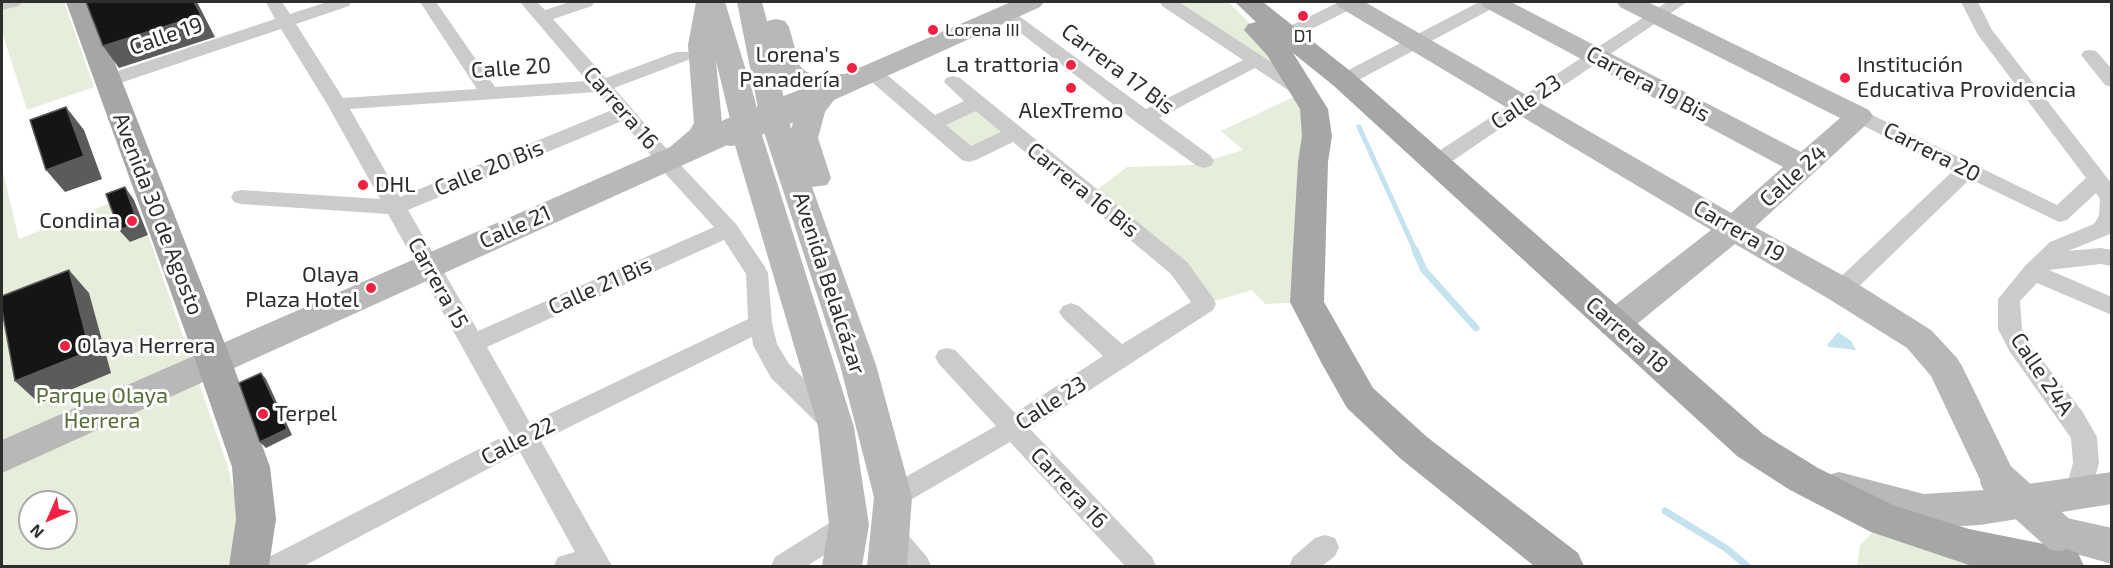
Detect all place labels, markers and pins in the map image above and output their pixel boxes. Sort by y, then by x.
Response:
marker: D1 [1296,9,1310,23]
place label: Lorena III [945,19,1020,41]
marker: Lorena III [926,23,940,37]
place label: D1 [1293,25,1313,47]
place label: Lorena's Panadería [739,42,840,94]
place label: La trattoria [946,52,1059,78]
place label: Institución Educativa Providencia [1857,52,2076,104]
marker: La trattoria [1064,58,1078,72]
marker: Lorena's Panadería [845,61,859,75]
marker: Institución Educativa Providencia [1838,71,1852,85]
marker: AlexTremo [1064,81,1078,95]
place label: AlexTremo [1019,98,1123,124]
place label: DHL [375,172,416,198]
marker: DHL [356,178,370,192]
place label: Condina [39,208,120,234]
marker: Condina [125,214,139,228]
place label: Olaya Plaza Hotel [245,262,359,314]
marker: Olaya Plaza Hotel [364,281,378,295]
place label: Olaya Herrera [77,333,215,359]
marker: Olaya Herrera [58,339,72,353]
place label: Terpel [275,401,337,427]
marker: Terpel [256,407,270,421]

